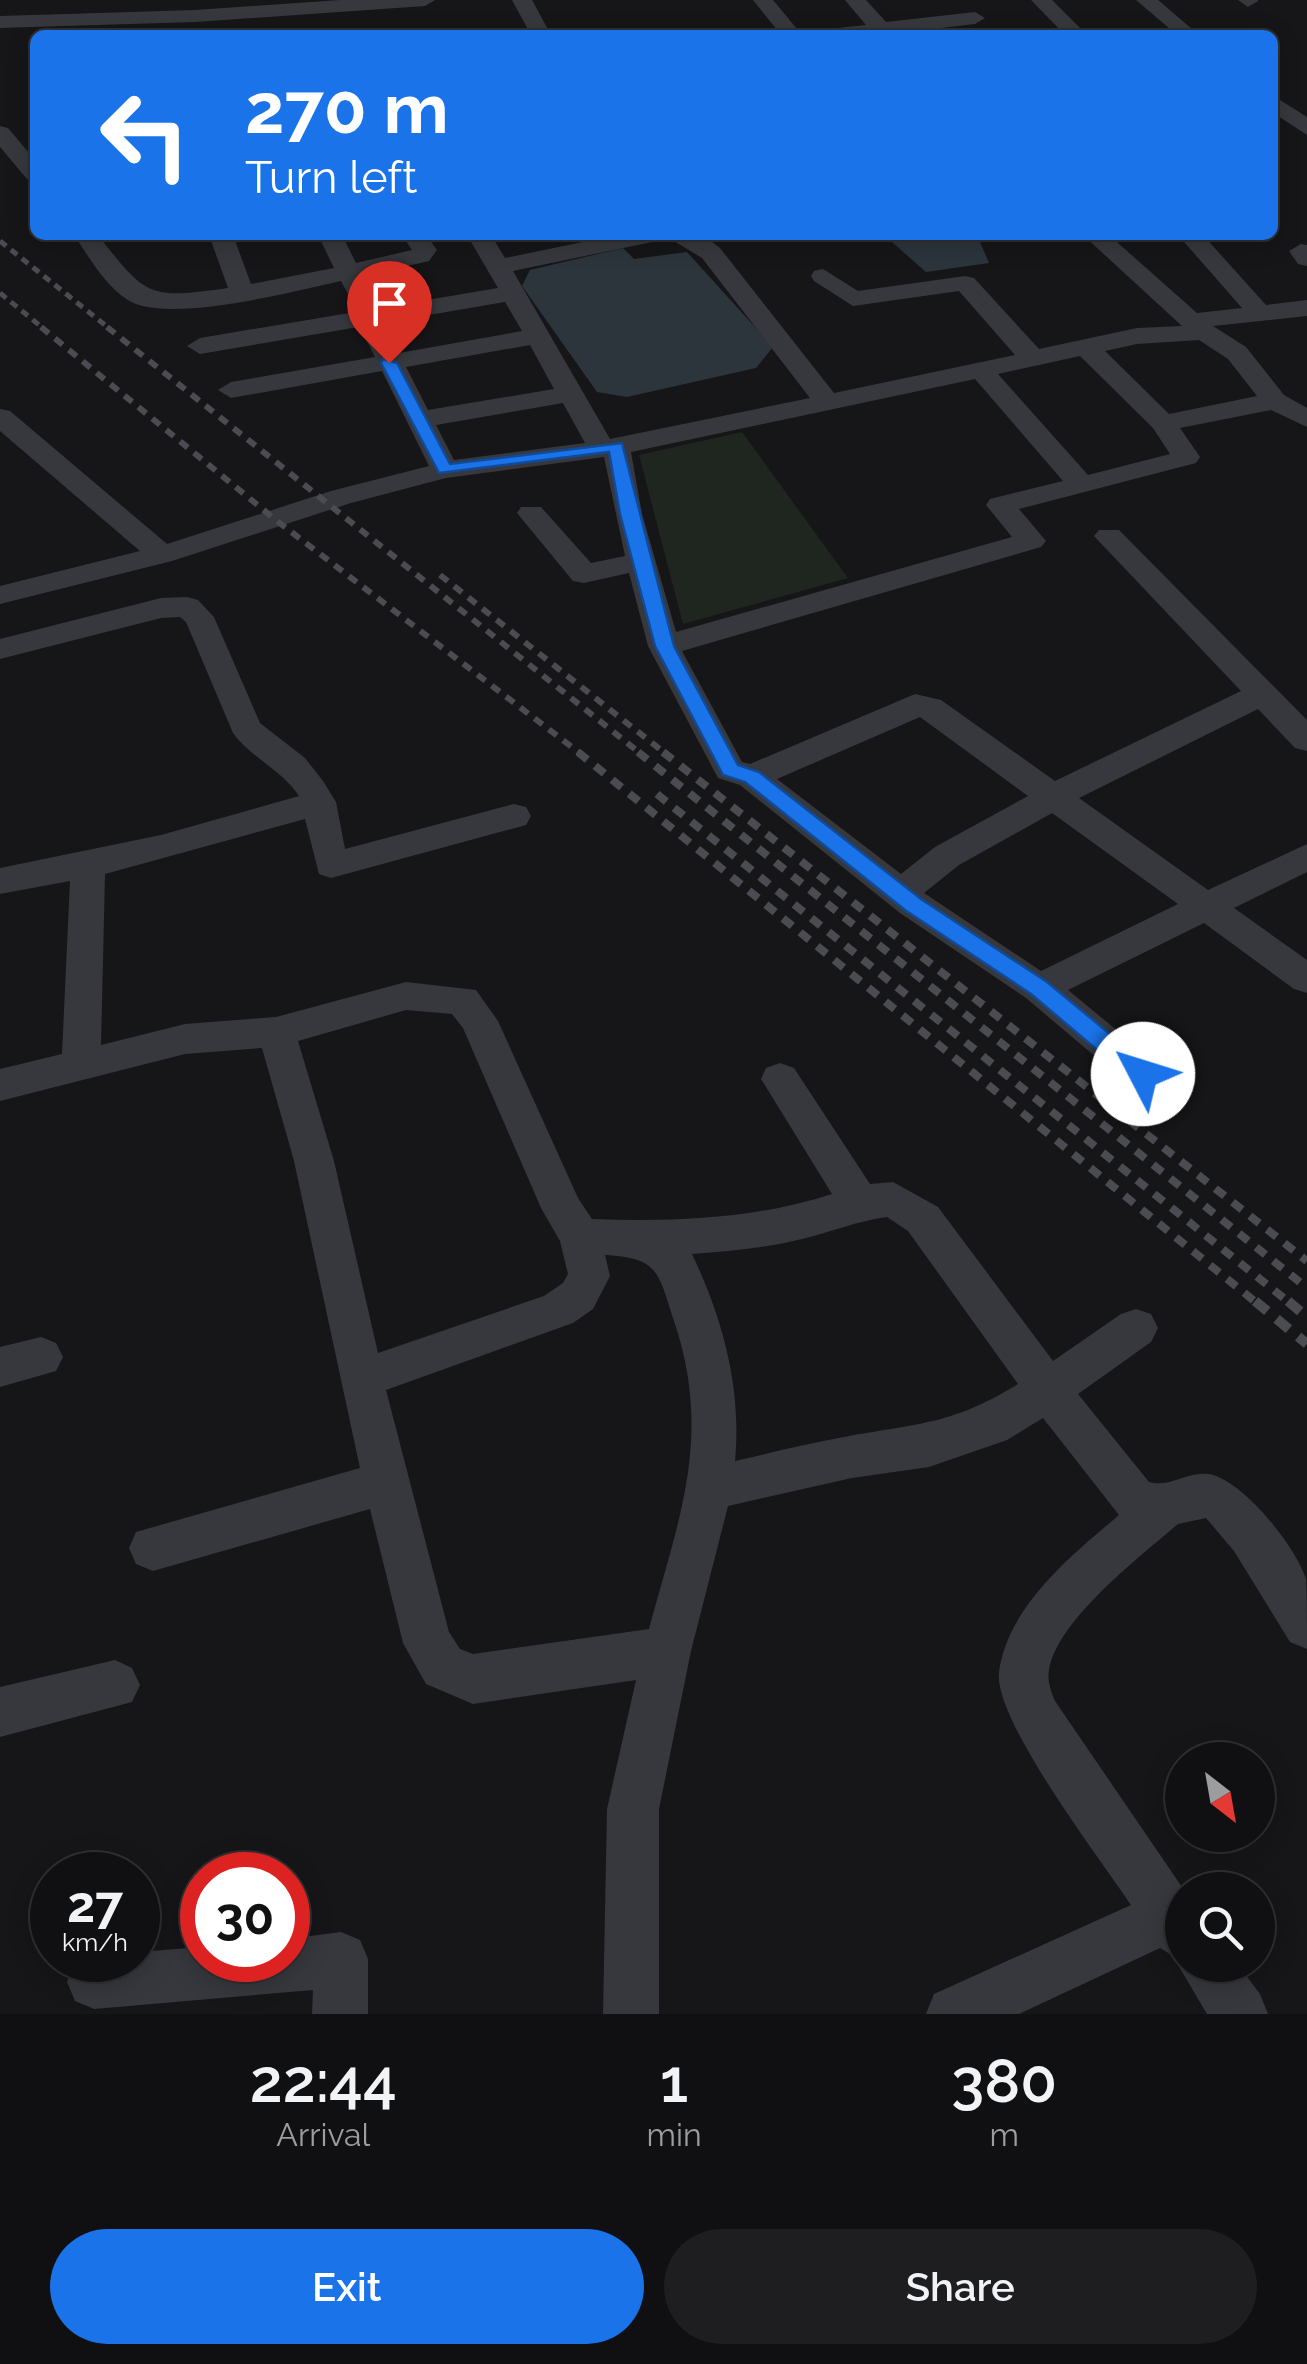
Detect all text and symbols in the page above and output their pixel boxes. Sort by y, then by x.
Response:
text: 270 m [245,67,449,149]
icon: left [80,70,210,200]
text: Turn left [245,151,417,204]
pin [347,261,432,364]
icon: arrive [362,276,417,331]
position arrow [1091,1022,1195,1126]
north arrow [1165,1742,1275,1852]
map controls [1165,1742,1275,1982]
speed limit sign: 30 [180,1852,310,1982]
button: search [1165,1872,1275,1982]
text: 27 [67,1875,123,1934]
text: km/h [62,1927,128,1957]
text: 22:44 [250,2046,397,2116]
text: 1 [660,2046,688,2116]
text: 380 [951,2046,1057,2116]
text: Arrival [276,2116,370,2153]
text: min [647,2116,702,2153]
text: m [990,2116,1019,2153]
button: Exit [50,2229,644,2344]
button: Share [664,2229,1257,2344]

